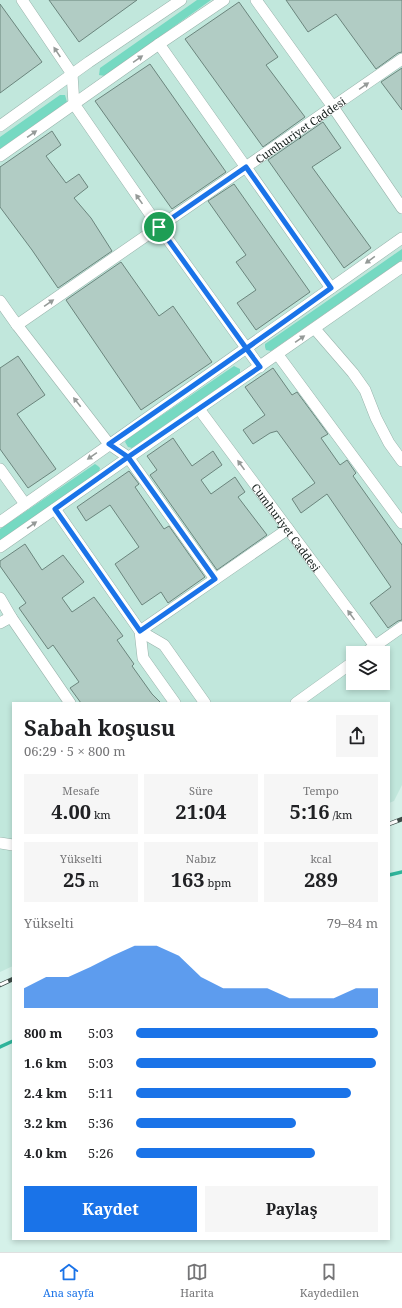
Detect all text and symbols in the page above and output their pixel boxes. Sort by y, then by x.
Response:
one-way arrow [53,47,61,57]
one-way arrow [133,55,143,63]
one-way arrow [358,82,369,90]
street label: Cumhuriyet Caddesi [252,93,349,166]
one-way arrow [27,130,37,138]
one-way arrow [135,194,143,204]
pin [142,210,176,244]
icon: arrive [148,216,170,238]
one-way arrow [365,256,376,264]
one-way arrow [44,299,55,307]
one-way arrow [295,335,305,343]
one-way arrow [73,397,81,408]
one-way arrow [87,452,98,460]
one-way arrow [237,460,245,470]
street label: Cumhuriyet Caddesi [249,480,325,575]
one-way arrow [27,521,37,529]
one-way arrow [347,609,356,620]
map controls [346,646,390,690]
button: layers [346,646,390,690]
text: Sabah koşusu [24,712,175,742]
button: share [336,715,378,757]
text: 06:29 · 5 × 800 m [24,742,126,760]
text: Mesafe [62,783,100,798]
text: Süre [189,783,213,798]
text: Tempo [303,783,339,798]
text: 4.00 [51,798,91,825]
text: 21:04 [175,798,227,825]
text: 5:16 [290,798,330,825]
text: km [91,807,111,822]
text: /km [330,807,352,822]
text: Yükselti [60,851,102,866]
text: Nabız [186,851,216,866]
text: kcal [310,851,332,866]
text: 25 [63,866,86,893]
text: 163 [171,866,205,893]
text: 289 [304,866,338,893]
text: m [86,875,99,890]
text: bpm [205,875,231,890]
text: Yükselti [24,914,74,932]
text: 79–84 m [327,914,378,932]
text: 800 m [24,1024,62,1042]
text: 5:03 [88,1024,114,1042]
text: 1.6 km [24,1054,67,1072]
text: 5:03 [88,1054,114,1072]
text: 2.4 km [24,1084,67,1102]
text: 5:11 [88,1084,114,1102]
text: 3.2 km [24,1114,67,1132]
text: 5:36 [88,1114,114,1132]
text: 4.0 km [24,1144,67,1162]
text: 5:26 [88,1144,114,1162]
button: Kaydet [24,1186,197,1232]
button: Paylaş [205,1186,378,1232]
tab: Ana sayfa [43,1261,94,1300]
tab: Harita [180,1261,214,1300]
tab: Kaydedilen [300,1261,359,1300]

